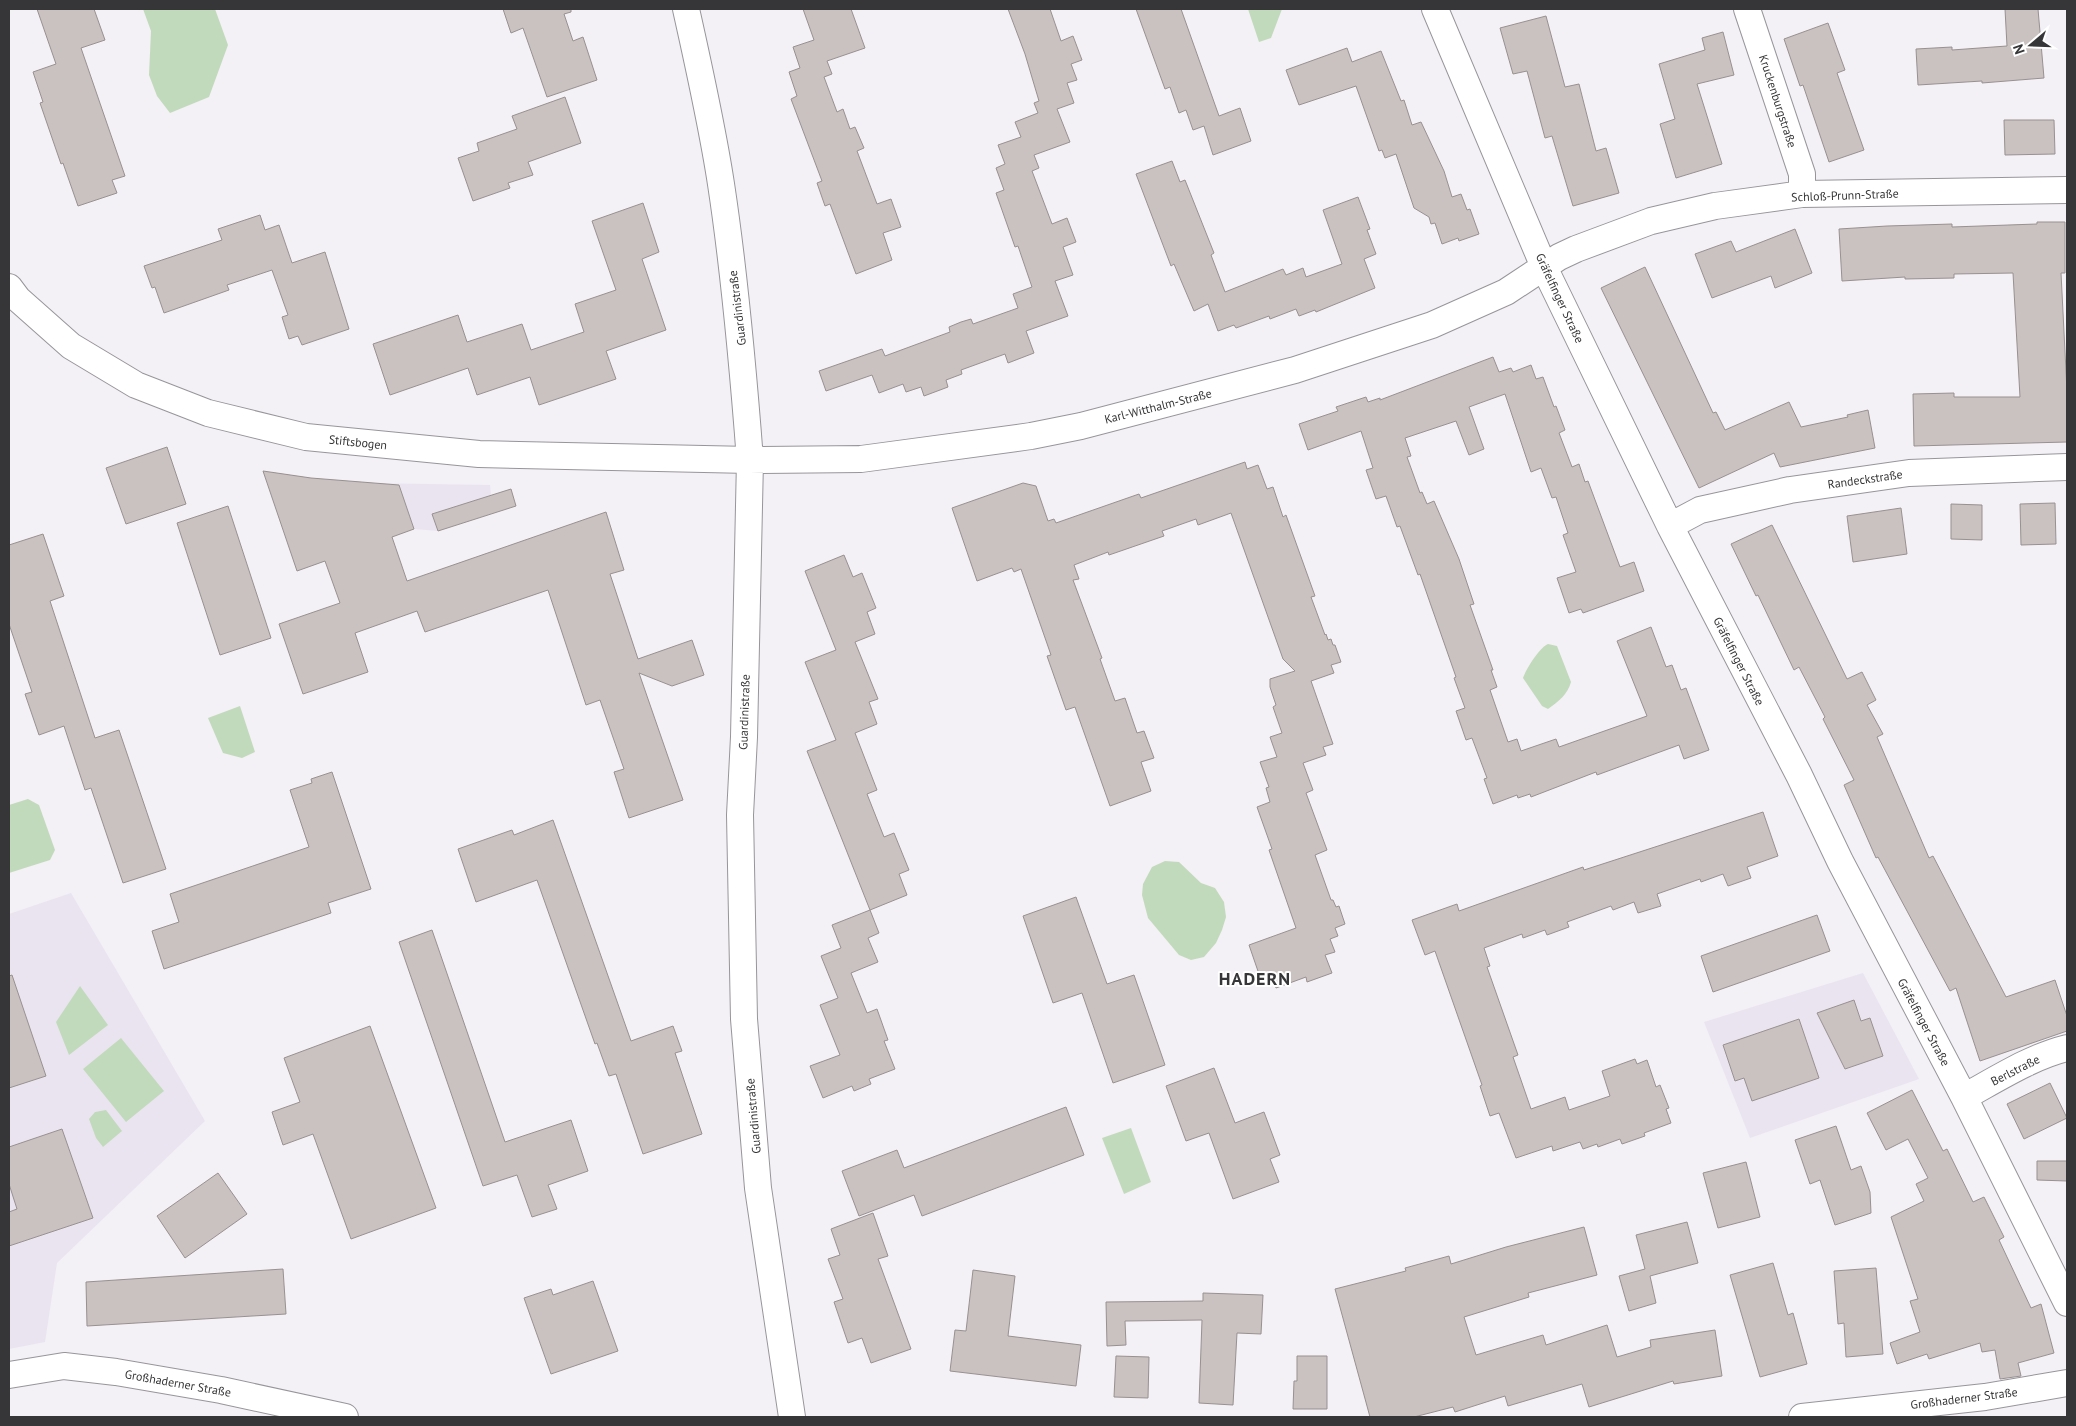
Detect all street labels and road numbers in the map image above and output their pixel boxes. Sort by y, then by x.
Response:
street label: Kruckenburgstraße [1756,53,1800,149]
street label: Schloß-Prunn-Straße [1791,186,1899,204]
street label: Gräfelfinger Straße [1533,251,1587,345]
street label: Guardinistraße [725,270,749,346]
street label: Karl-Witthalm-Straße [1103,385,1213,427]
street label: Stiftsbogen [328,431,388,453]
street label: Randeckstraße [1827,466,1903,492]
street label: Gräfelfinger Straße [1710,614,1768,708]
street label: Guardinistraße [735,674,753,750]
street label: Gräfelfinger Straße [1895,976,1953,1068]
street label: Berlstraße [1988,1051,2042,1089]
street label: Guardinistraße [742,1078,764,1154]
street label: Großhaderner Straße [124,1366,232,1400]
street label: Großhaderner Straße [1910,1384,2018,1412]

